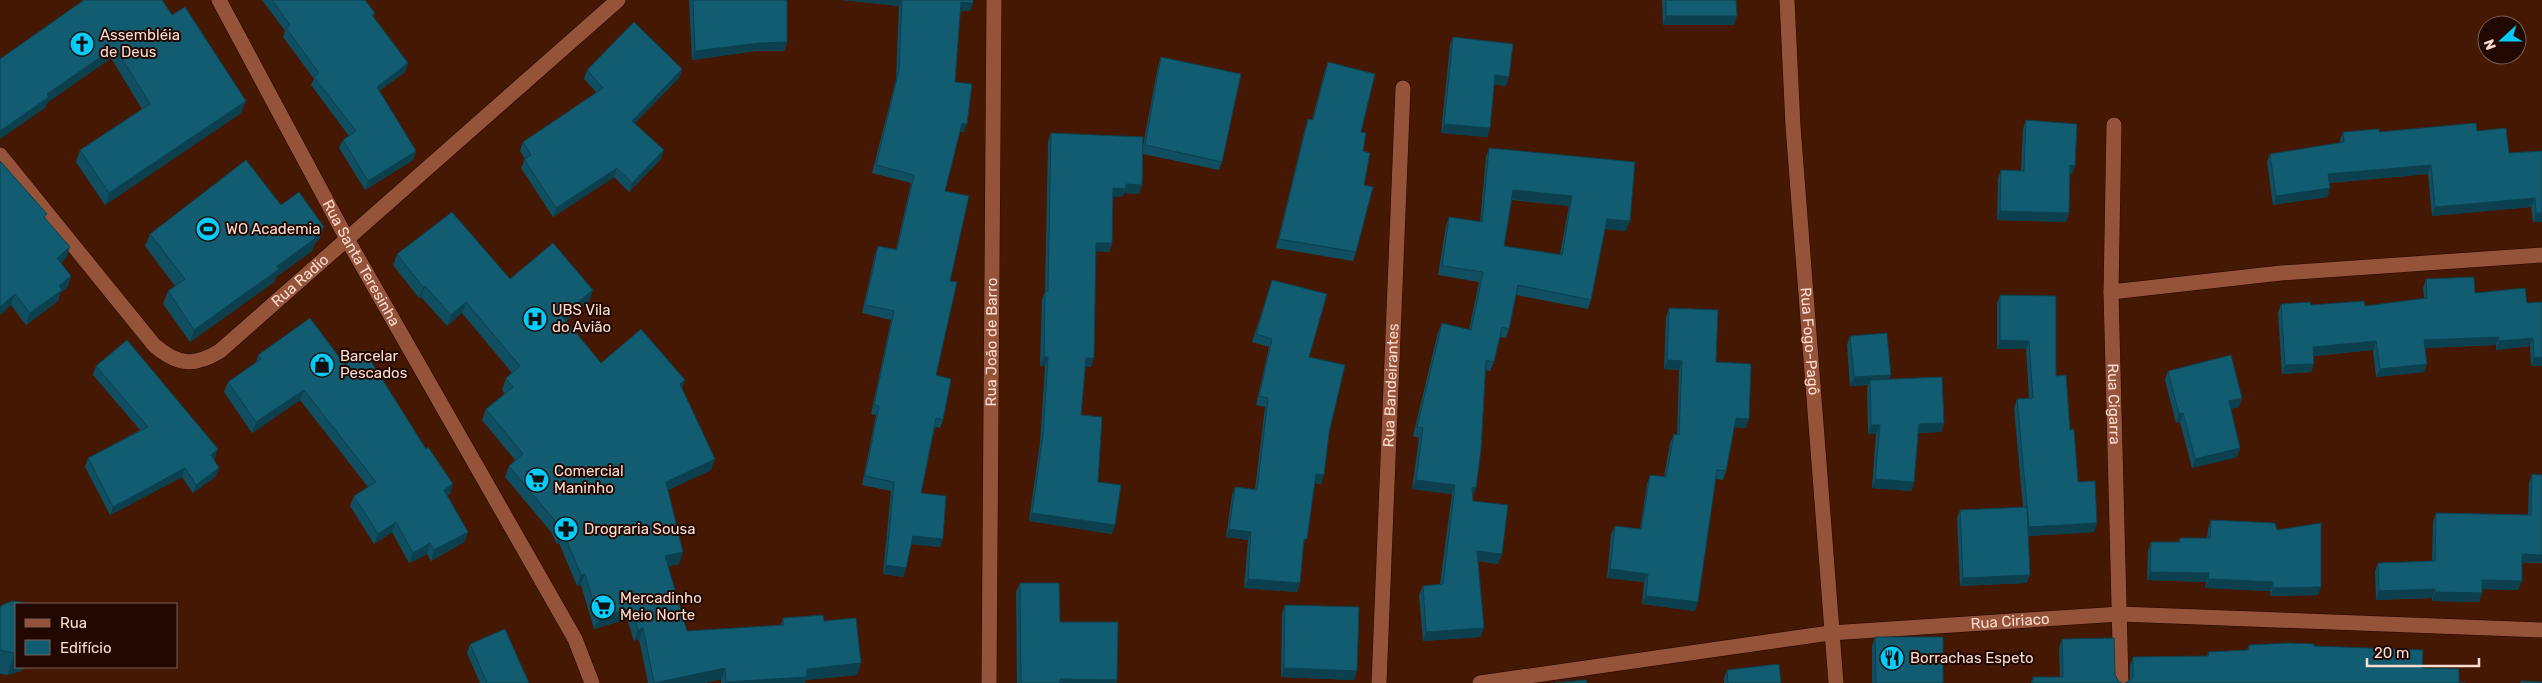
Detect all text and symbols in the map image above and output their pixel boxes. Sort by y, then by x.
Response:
north arrow [2477,15,2527,65]
place label: Assembléia de Deus [100,26,180,61]
church icon: Assembléia de Deus [69,31,95,57]
text: N [2481,37,2500,52]
street label: Rua Santa Teresinha [319,197,404,330]
sports icon: WO Academia [195,216,221,242]
place label: WO Academia [226,220,320,238]
street label: Rua Radio [268,250,332,310]
street label: Rua João de Barro [982,278,1001,406]
street label: Rua Fogo-Pagô [1796,287,1823,396]
place label: UBS Vila do Avião [552,301,611,336]
hospital icon: UBS Vila do Avião [522,306,548,332]
street label: Rua Bandeirantes [1380,323,1403,448]
place label: Barcelar Pescados [340,347,408,382]
shop icon: Barcelar Pescados [309,352,335,378]
street label: Rua Cigarra [2104,363,2124,445]
place label: Comercial Maninho [554,462,624,497]
supermarket icon: Comercial Maninho [524,467,550,493]
pharmacy icon: Drograria Sousa [553,516,579,542]
place label: Drograria Sousa [584,520,696,538]
place label: Mercadinho Meio Norte [620,589,702,624]
supermarket icon: Mercadinho Meio Norte [590,594,616,620]
legend [15,603,178,668]
street label: Rua Ciriaco [1970,610,2050,633]
text: Rua [60,614,87,632]
scale bar [2367,636,2480,668]
text: Edifício [60,639,112,657]
text: 20 m [2374,644,2409,662]
restaurant icon: Borrachas Espeto [1879,645,1905,671]
place label: Borrachas Espeto [1910,649,2034,667]

